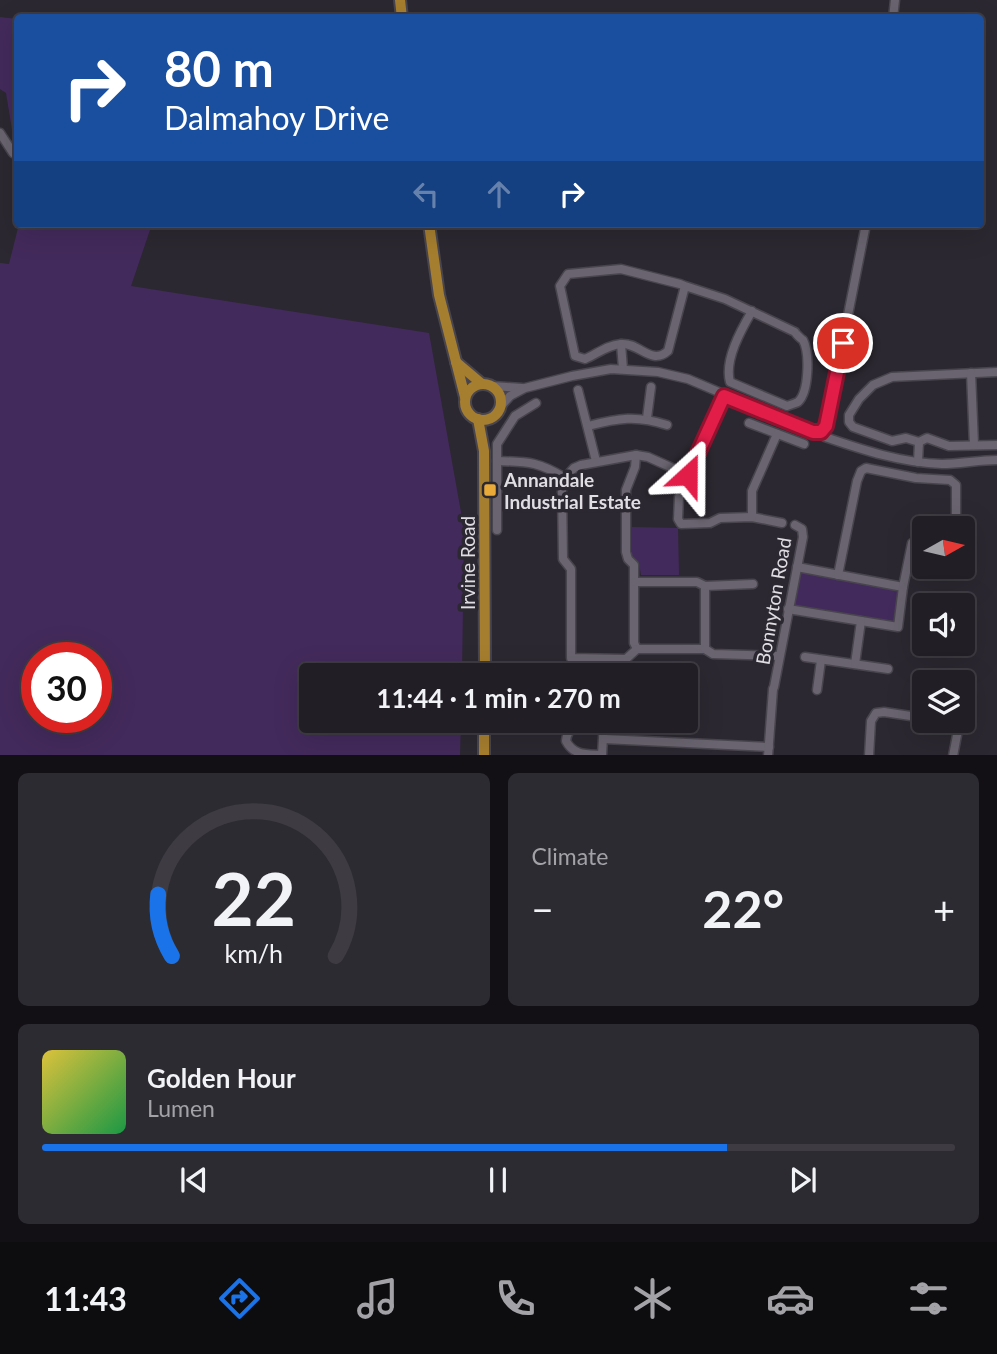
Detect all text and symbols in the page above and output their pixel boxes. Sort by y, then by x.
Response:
text: 80 m [164,39,274,97]
icon: right [49,42,140,133]
text: Dalmahoy Drive [164,98,389,137]
icon: left [407,175,445,213]
icon: ahead [480,175,518,213]
icon: right [553,175,591,213]
pin [813,313,873,373]
icon: arrive [824,324,862,362]
position arrow [651,438,725,512]
place label: Annandale Industrial Estate [503,468,641,513]
marker: Annandale Industrial Estate [482,482,498,498]
street label: Irvine Road [456,516,479,610]
north arrow [912,516,975,579]
map controls [912,516,975,733]
street label: Bonnyton Road [750,536,796,666]
button: sound [912,593,975,656]
speed limit sign: 30 [21,642,112,733]
button: layers [912,670,975,733]
text: 11:44 · 1 min · 270 m [376,682,621,714]
text: Climate [532,842,608,870]
text: 22 [212,854,296,942]
text: 22° [702,877,784,939]
text: − [532,886,554,932]
text: + [933,886,955,932]
text: km/h [224,937,283,967]
text: Golden Hour [147,1062,296,1094]
text: Lumen [147,1094,215,1122]
icon: previous [175,1161,213,1199]
icon: pause [479,1161,517,1199]
icon: next [784,1161,822,1199]
icon: directions [215,1274,264,1323]
icon: music [353,1274,402,1323]
icon: phone [491,1274,540,1323]
icon: climate [628,1274,677,1323]
icon: car [766,1274,815,1323]
icon: filters [904,1274,953,1323]
text: 11:43 [44,1279,127,1318]

